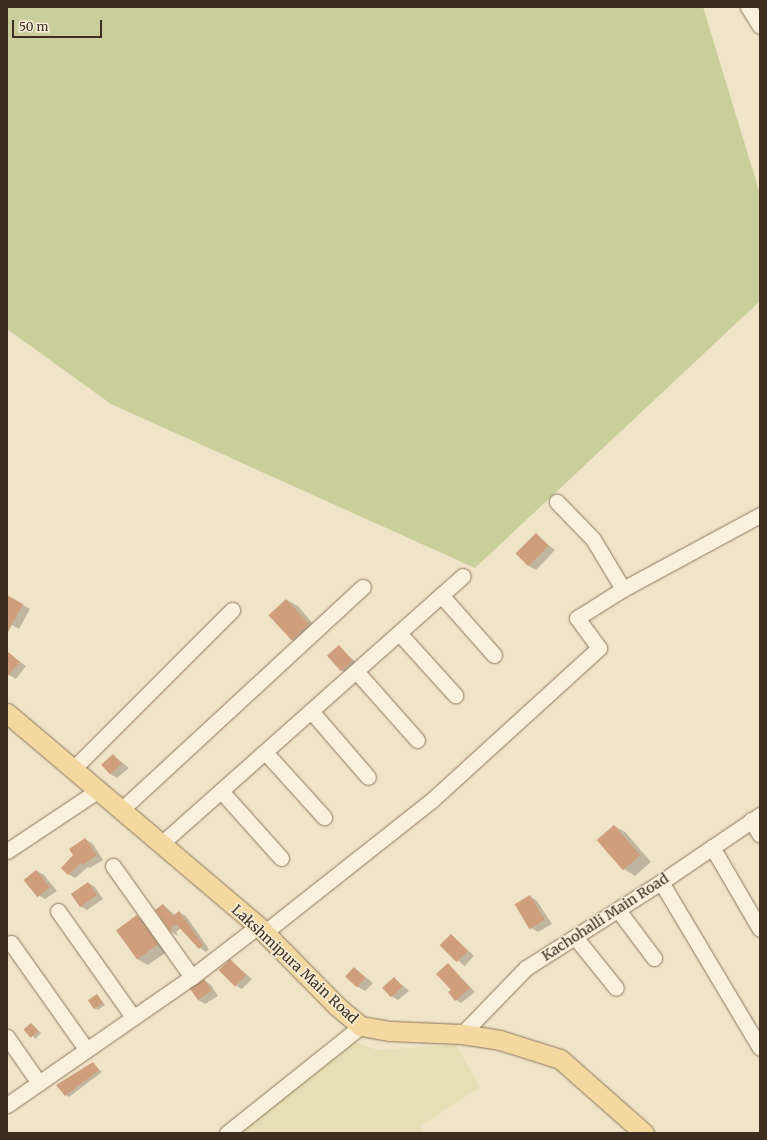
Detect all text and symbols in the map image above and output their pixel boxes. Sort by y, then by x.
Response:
scale bar [14,12,104,38]
text: 50 m [19,19,48,34]
street label: Kachohalli Main Road [539,870,671,964]
street label: Lakshmipura Main Road [228,901,362,1027]

